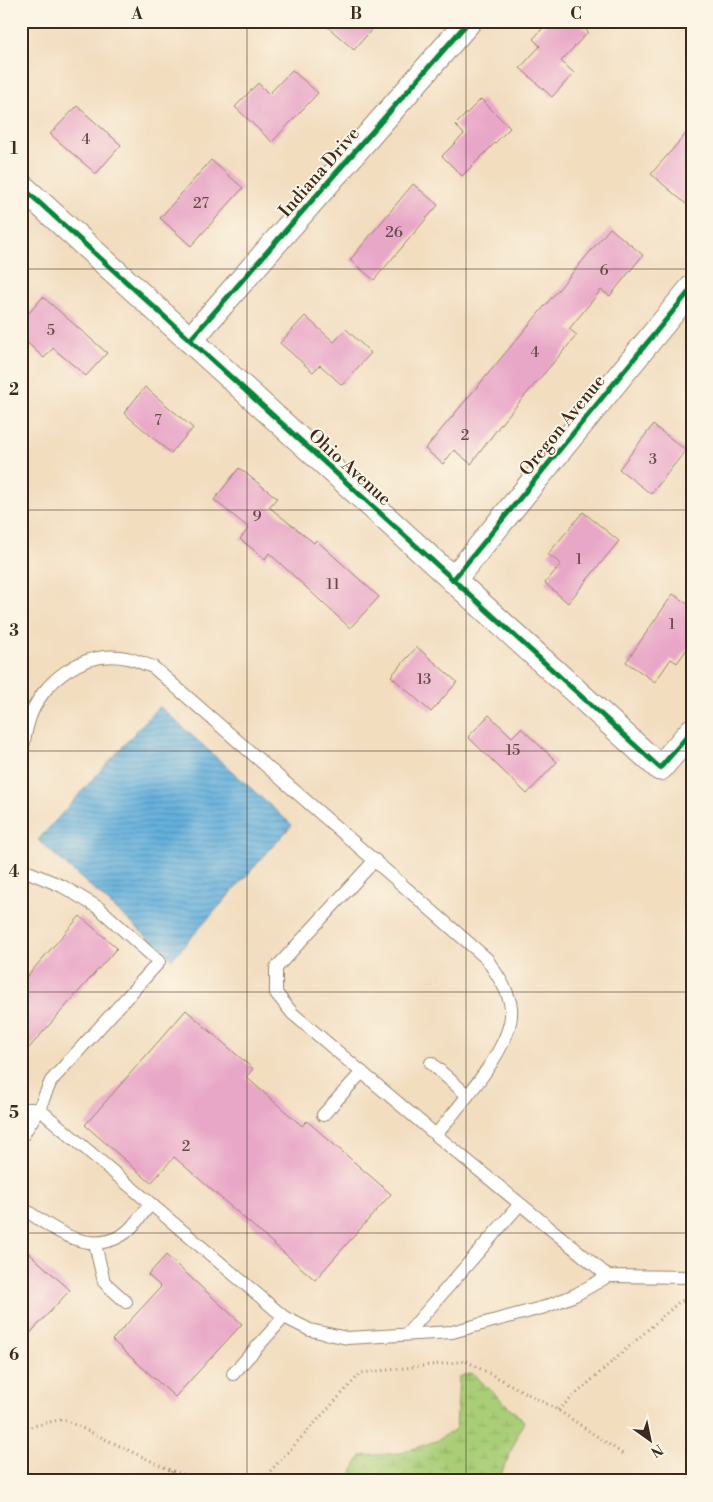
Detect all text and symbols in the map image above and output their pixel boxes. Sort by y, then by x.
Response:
text: A [130,4,143,24]
text: B [350,4,362,24]
text: C [570,4,582,24]
street label: Indiana Drive [274,122,365,222]
house number: 4 [82,130,91,149]
text: 1 [10,139,18,159]
house number: 27 [193,194,209,213]
house number: 26 [385,223,403,242]
house number: 6 [599,261,609,280]
house number: 5 [47,321,55,340]
house number: 4 [531,343,540,362]
street label: Oregon Avenue [514,370,610,481]
text: 2 [9,380,19,400]
house number: 7 [154,411,162,430]
street label: Ohio Avenue [303,424,396,511]
house number: 2 [461,426,469,445]
house number: 3 [649,450,657,469]
house number: 9 [252,507,262,526]
house number: 1 [576,550,583,569]
house number: 11 [326,575,340,594]
house number: 1 [669,615,676,634]
text: 3 [9,621,19,641]
house number: 13 [417,670,431,689]
house number: 15 [506,741,520,760]
text: 4 [9,862,20,882]
text: 5 [9,1103,19,1123]
house number: 2 [182,1137,190,1156]
text: 6 [9,1345,19,1365]
north arrow [626,1414,676,1464]
text: N [647,1439,666,1461]

